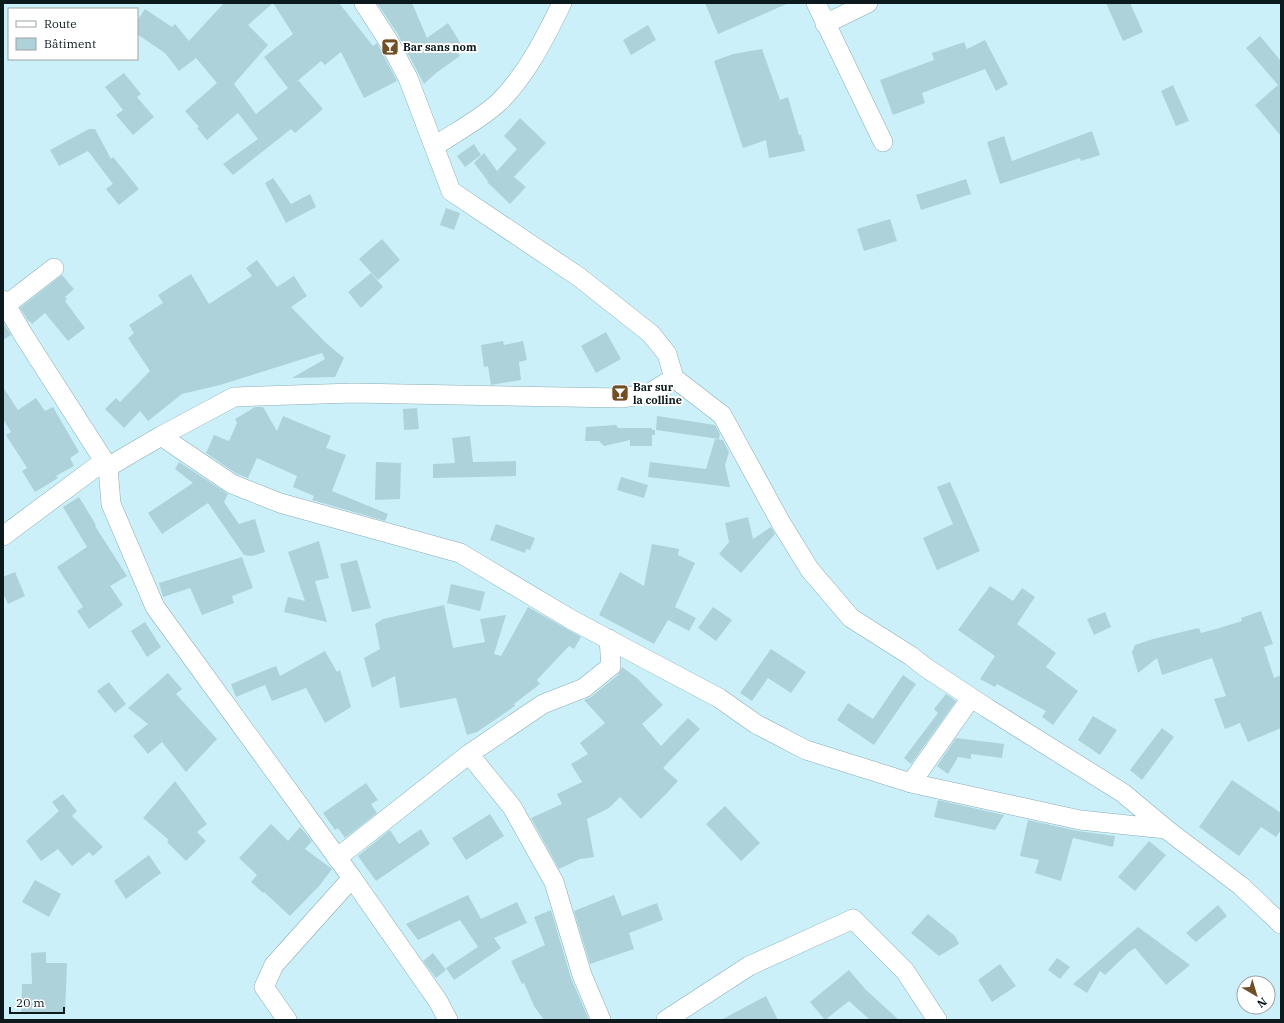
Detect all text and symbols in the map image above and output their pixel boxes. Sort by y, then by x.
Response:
legend [8,8,138,60]
text: Route [44,16,77,31]
text: Bâtiment [44,36,96,51]
bar icon: Bar sans nom [380,37,400,57]
place label: Bar sans nom [403,40,477,54]
place label: Bar sur la colline [633,380,682,407]
bar icon: Bar sur la colline [610,383,630,403]
north arrow [1236,975,1276,1015]
scale bar [10,989,64,1015]
text: 20 m [16,995,45,1010]
text: N [1254,995,1270,1011]

